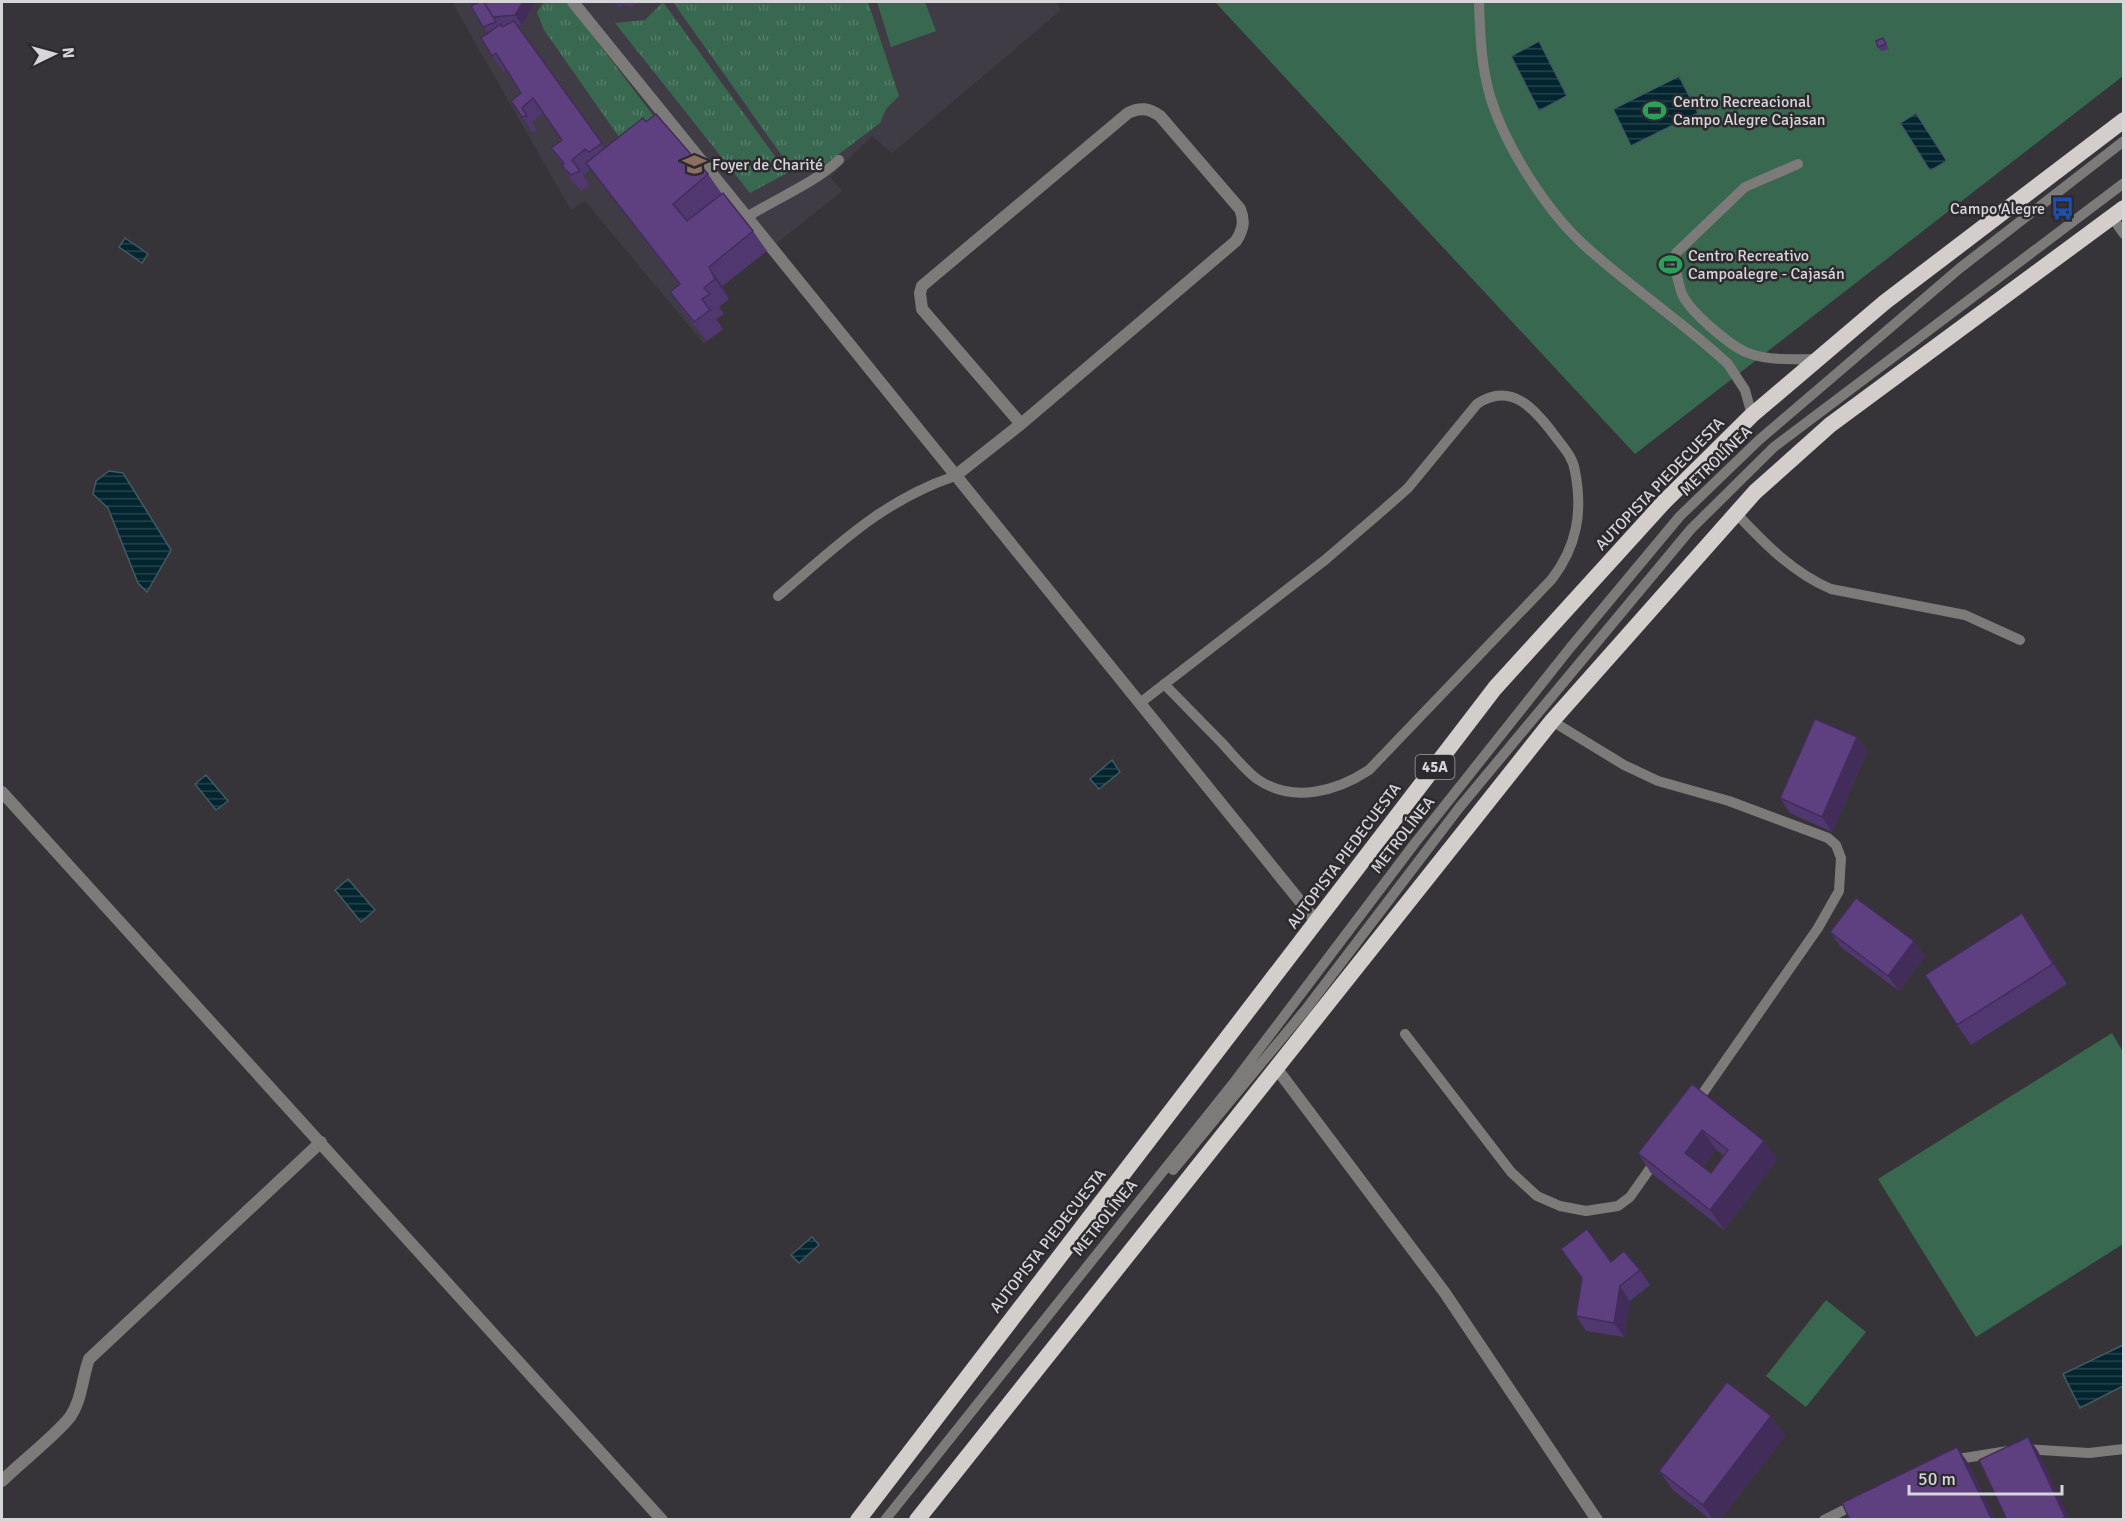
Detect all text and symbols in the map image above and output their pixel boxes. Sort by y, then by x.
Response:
north arrow [24,24,84,84]
text: N [57,46,78,59]
place label: Centro Recreacional Campo Alegre Cajasan [1673,92,1826,130]
sports icon: Centro Recreacional Campo Alegre Cajasan [1642,98,1668,124]
school or university icon: Foyer de Charité [681,152,707,178]
place label: Foyer de Charité [712,155,823,175]
bus stop icon: Campo Alegre [2050,196,2076,222]
place label: Campo Alegre [1950,199,2045,219]
place label: Centro Recreativo Campoalegre - Cajasán [1688,246,1845,284]
sports icon: Centro Recreativo Campoalegre - Cajasán [1657,252,1683,278]
street label: AUTOPISTA PIEDECUESTA [1591,413,1729,555]
street label: METROLÍNEA [1676,422,1756,500]
road number: 45A [1416,755,1454,779]
street label: AUTOPISTA PIEDECUESTA [1283,779,1405,933]
street label: METROLÍNEA [1367,792,1439,878]
street label: AUTOPISTA PIEDECUESTA [986,1165,1111,1317]
street label: METROLÍNEA [1068,1176,1142,1260]
scale bar [1909,1458,2062,1496]
text: 50 m [1918,1468,1956,1490]

